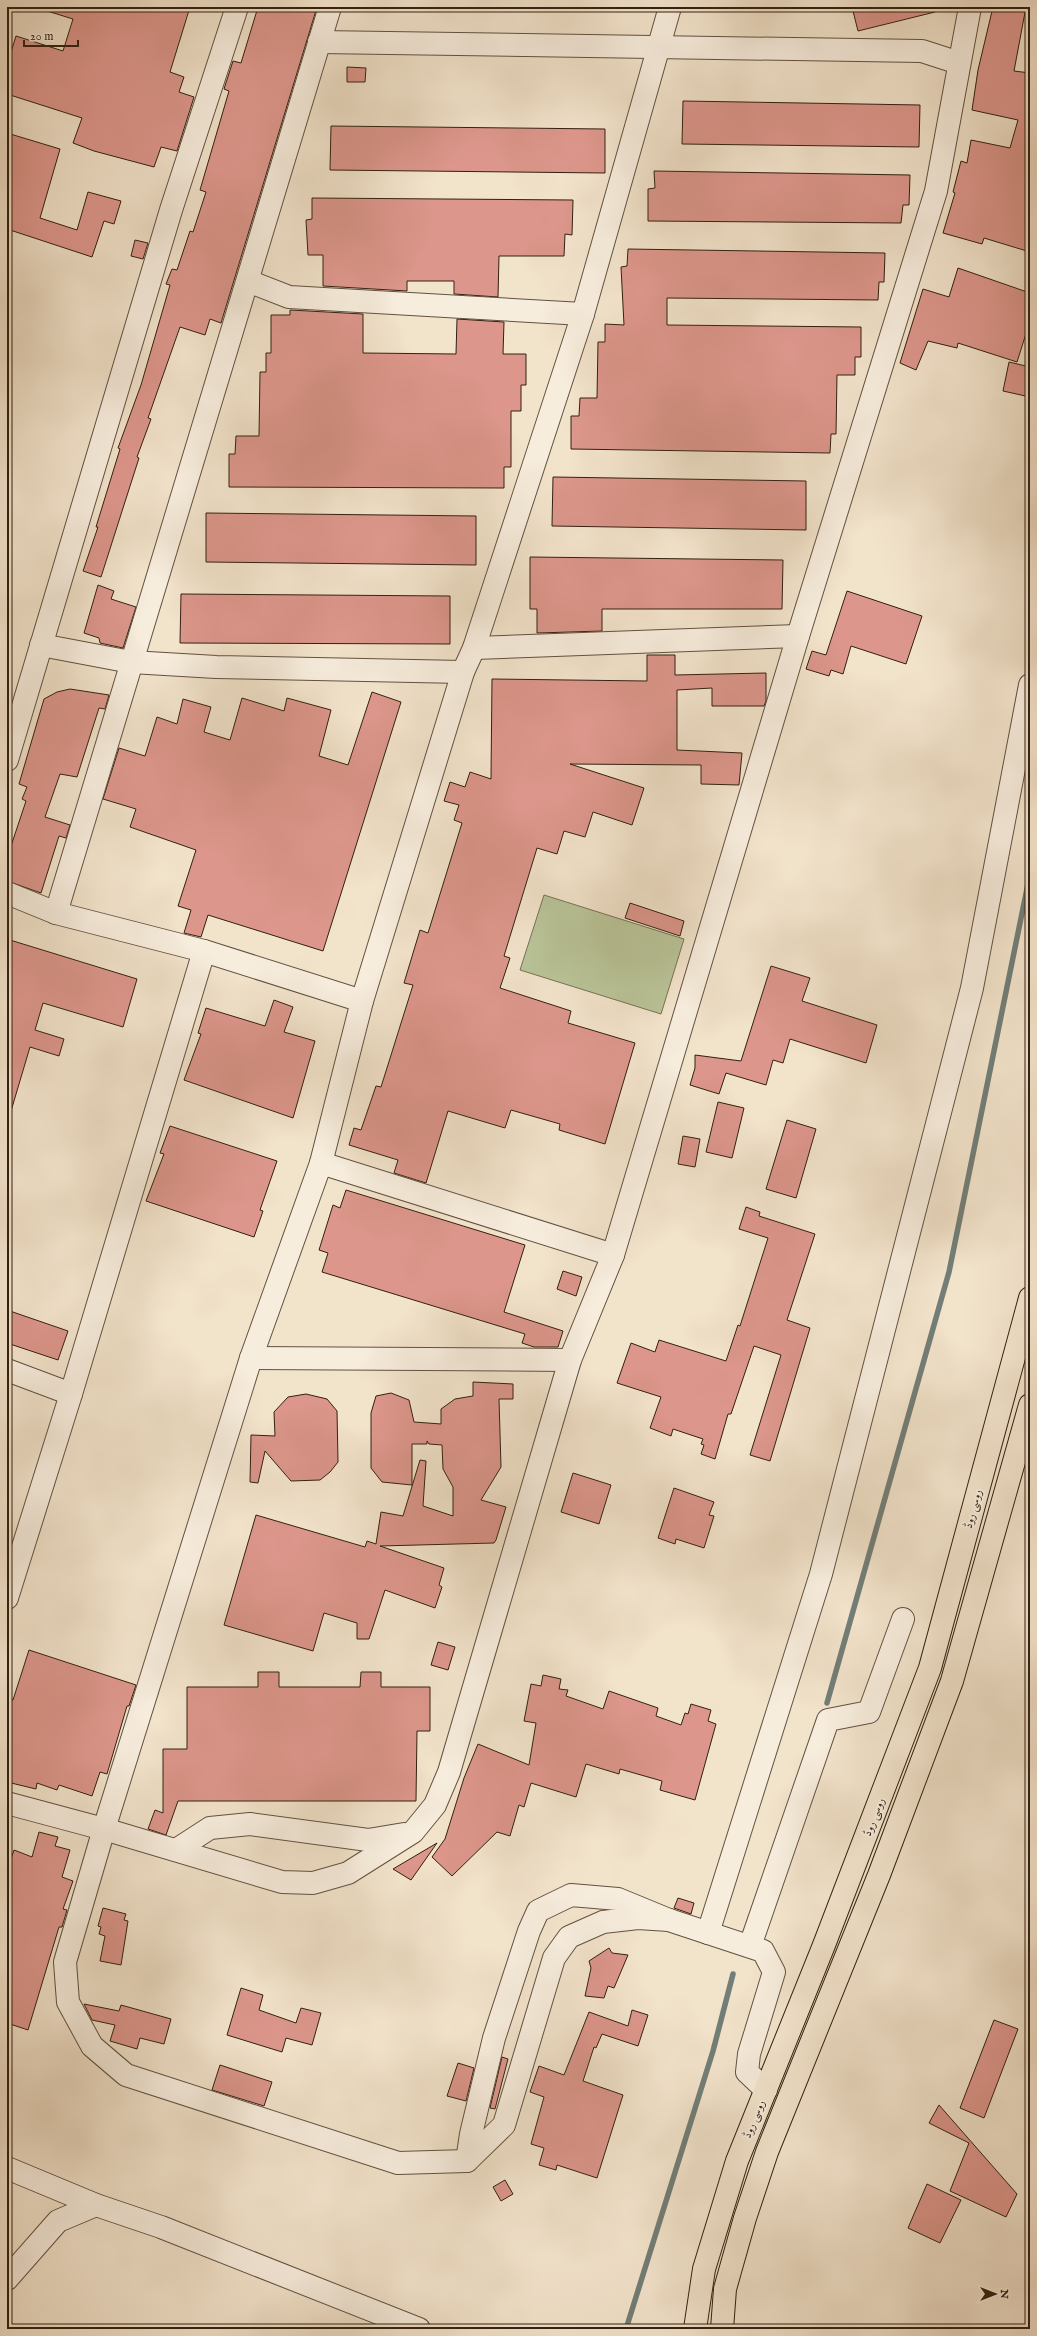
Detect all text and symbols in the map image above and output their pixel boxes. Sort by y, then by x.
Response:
scale bar [24,22,78,48]
text: 20 m [30,29,53,44]
street label: روسی روڈ [961,1488,986,1531]
street label: روسی روڈ [860,1795,889,1839]
street label: روسی روڈ [740,2097,769,2141]
north arrow [975,2274,1015,2314]
text: N [997,2288,1011,2299]

